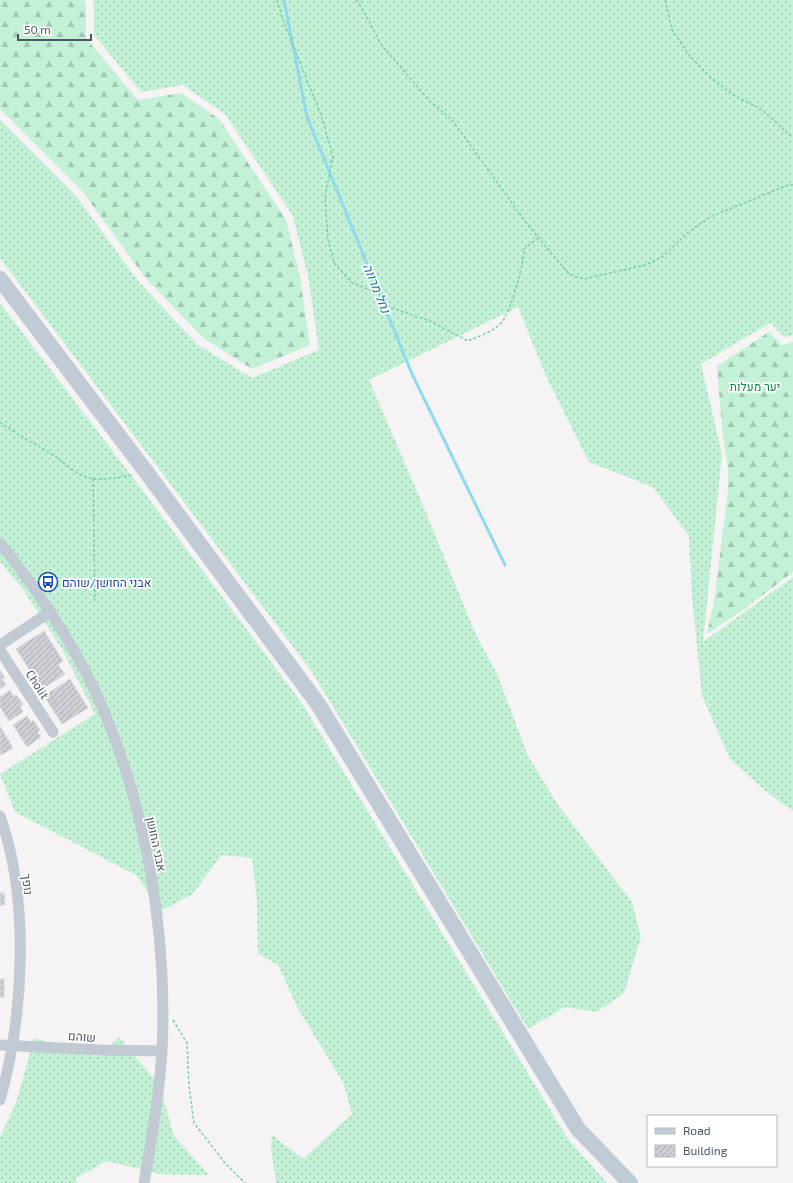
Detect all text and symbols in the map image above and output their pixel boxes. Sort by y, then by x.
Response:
scale bar [18,16,91,42]
text: 50 m [24,22,51,36]
water label: נחל מרווה [360,261,395,316]
park label: יער מעלות [730,379,780,393]
bus stop icon: אבני החושן/שוהם [37,571,59,593]
place label: אבני החושן/שוהם [62,575,152,589]
street label: Cholit [23,667,53,701]
street label: אבני החושן [144,815,170,873]
street label: נופך [20,873,36,895]
street label: שוהם [68,1028,96,1044]
legend [647,1115,777,1167]
text: Road [683,1123,711,1137]
text: Building [683,1143,728,1157]

